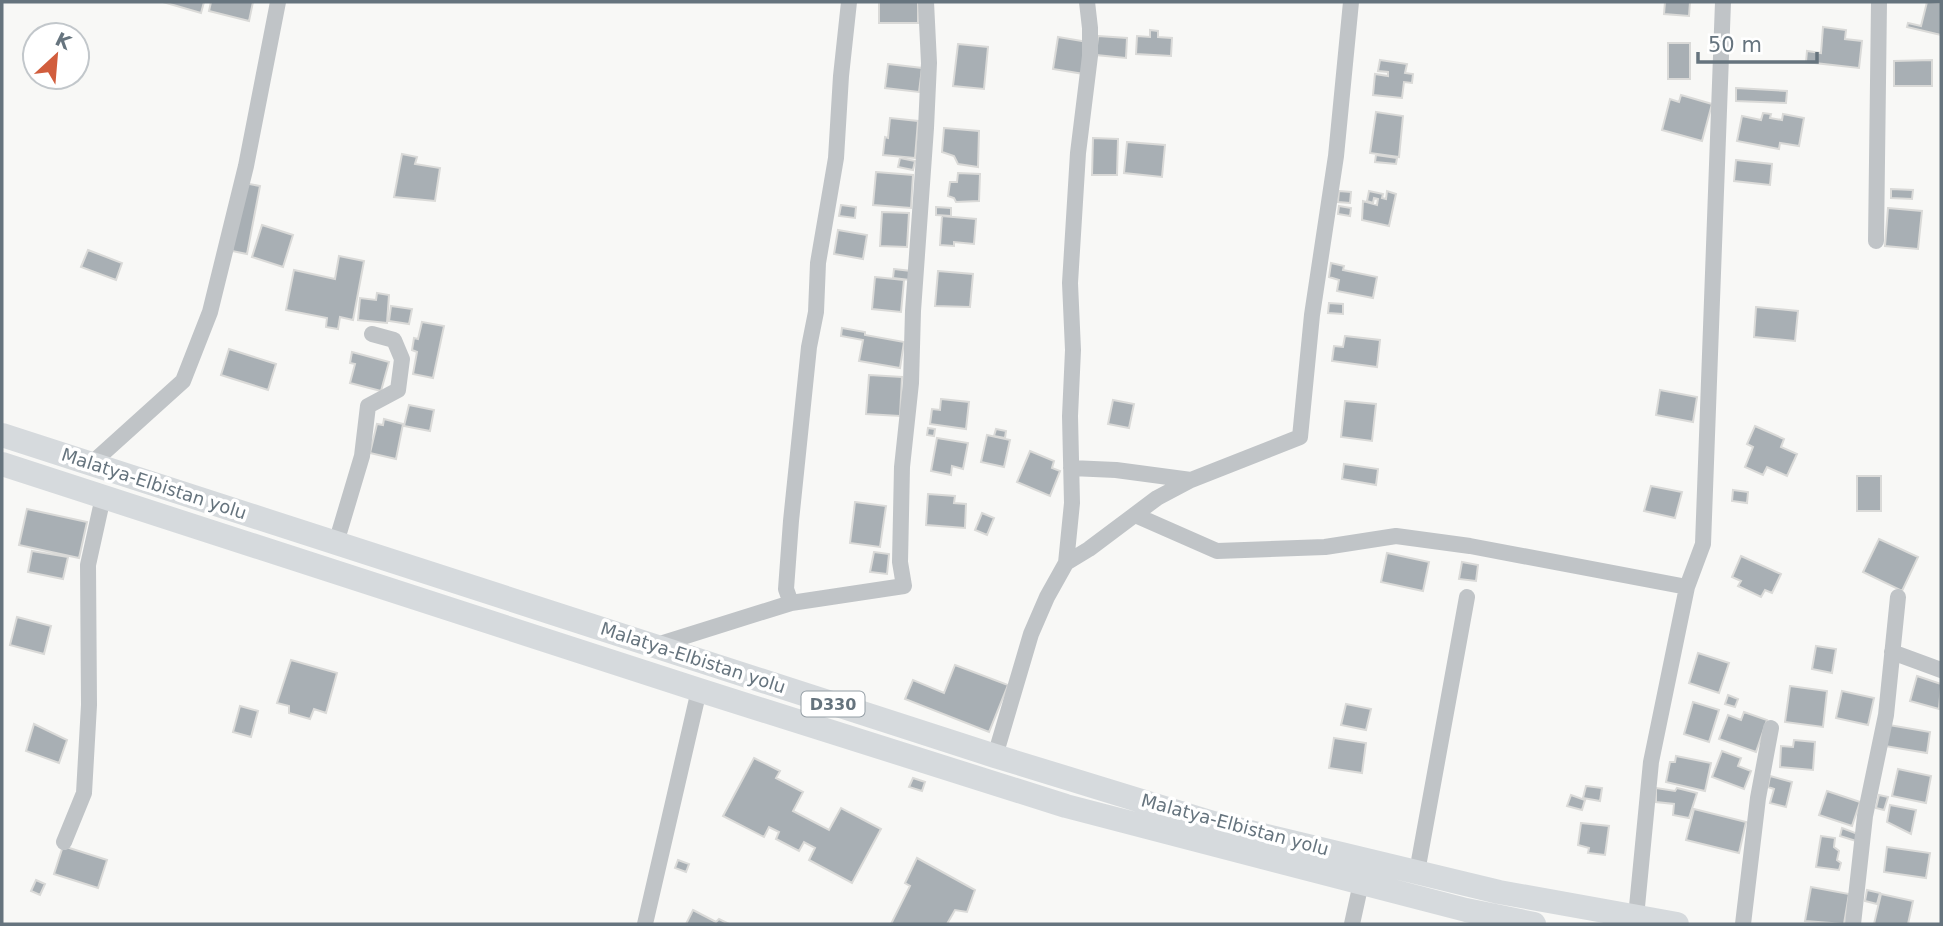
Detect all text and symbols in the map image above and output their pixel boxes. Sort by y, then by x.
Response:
north arrow [21,21,91,91]
scale bar [1698,21,1817,65]
text: K [52,28,76,54]
text: 50 m [1708,33,1762,57]
street label: Malatya-Elbistan yolu [59,444,249,523]
street label: Malatya-Elbistan yolu [598,618,788,697]
road number: D330 [802,692,864,716]
street label: Malatya-Elbistan yolu [1139,789,1331,860]

